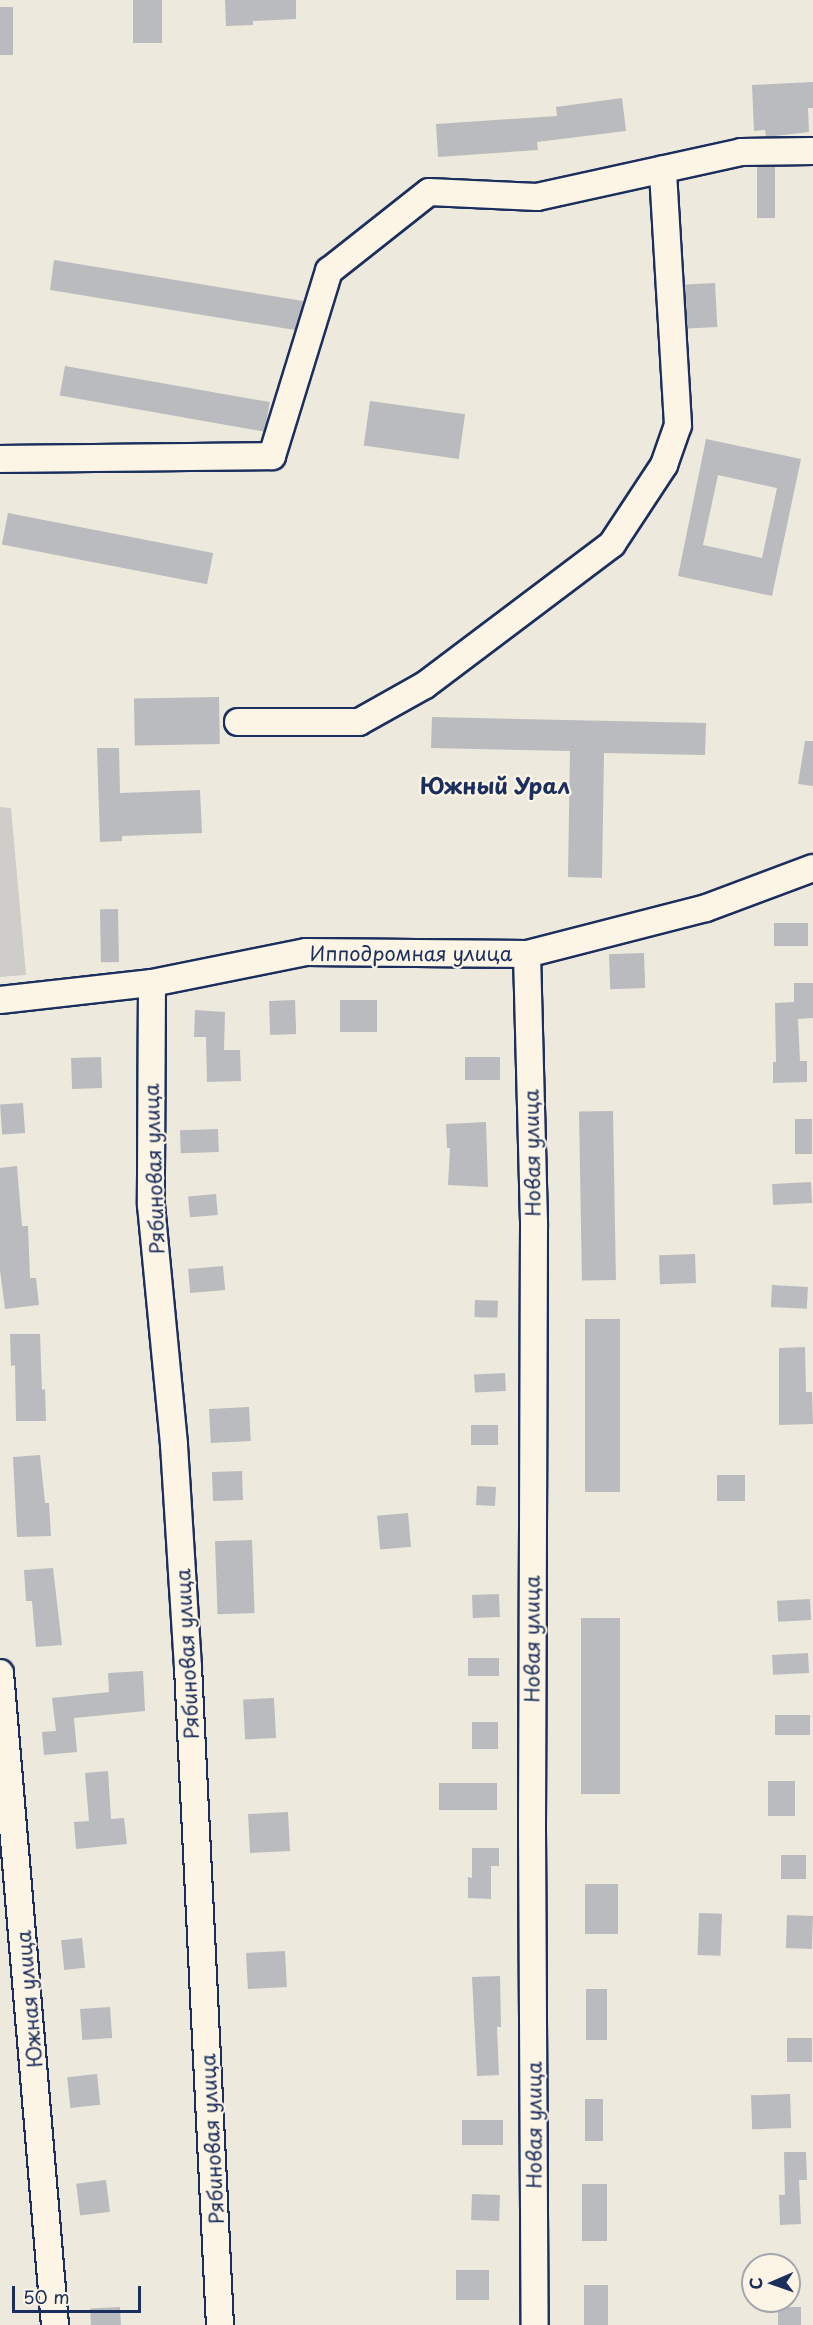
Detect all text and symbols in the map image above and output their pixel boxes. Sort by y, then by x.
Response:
district label: Южный Урал [420,772,570,798]
street label: Ипподромная улица [309,941,513,965]
street label: Рябиновая улица [139,1083,169,1255]
street label: Новая улица [519,1089,545,1217]
street label: Рябиновая улица [171,1568,203,1740]
street label: Новая улица [520,1575,544,1703]
street label: Южная улица [11,1929,47,2069]
street label: Рябиновая улица [196,2053,228,2225]
street label: Новая улица [522,2061,546,2189]
north arrow [741,2253,801,2313]
scale bar [15,2274,144,2312]
text: С [743,2277,767,2290]
text: 50 m [23,2283,70,2310]

